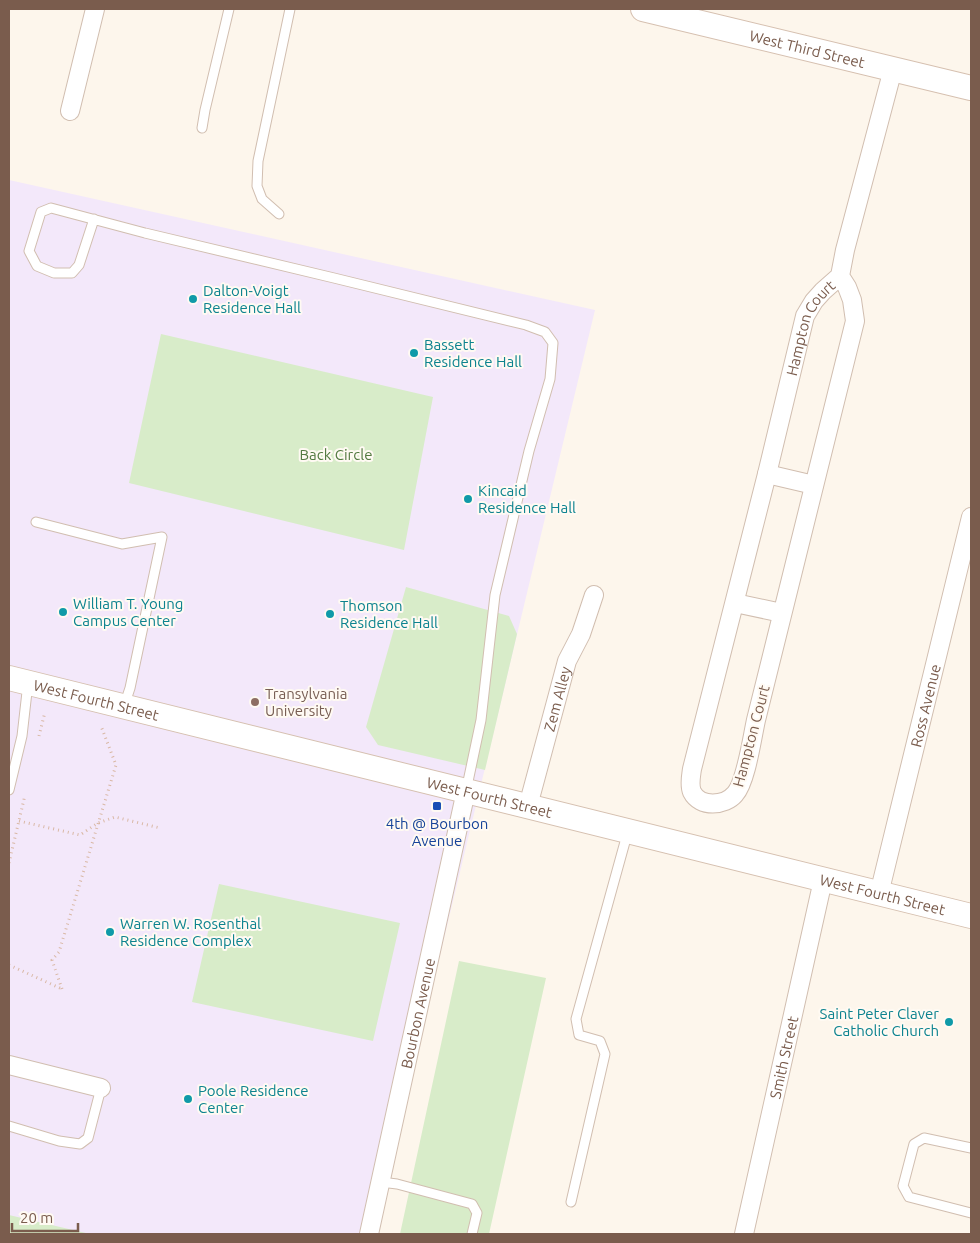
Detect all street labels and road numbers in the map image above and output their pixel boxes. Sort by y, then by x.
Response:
street label: West Third Street [748,26,867,71]
street label: Hampton Court [782,276,838,377]
street label: Ross Avenue [907,662,943,749]
street label: Zem Alley [540,665,574,733]
street label: West Fourth Street [32,676,161,723]
street label: Hampton Court [729,683,773,789]
street label: West Fourth Street [425,773,554,821]
street label: West Fourth Street [818,870,947,918]
street label: Bourbon Avenue [397,956,438,1070]
street label: Smith Street [766,1014,801,1100]

